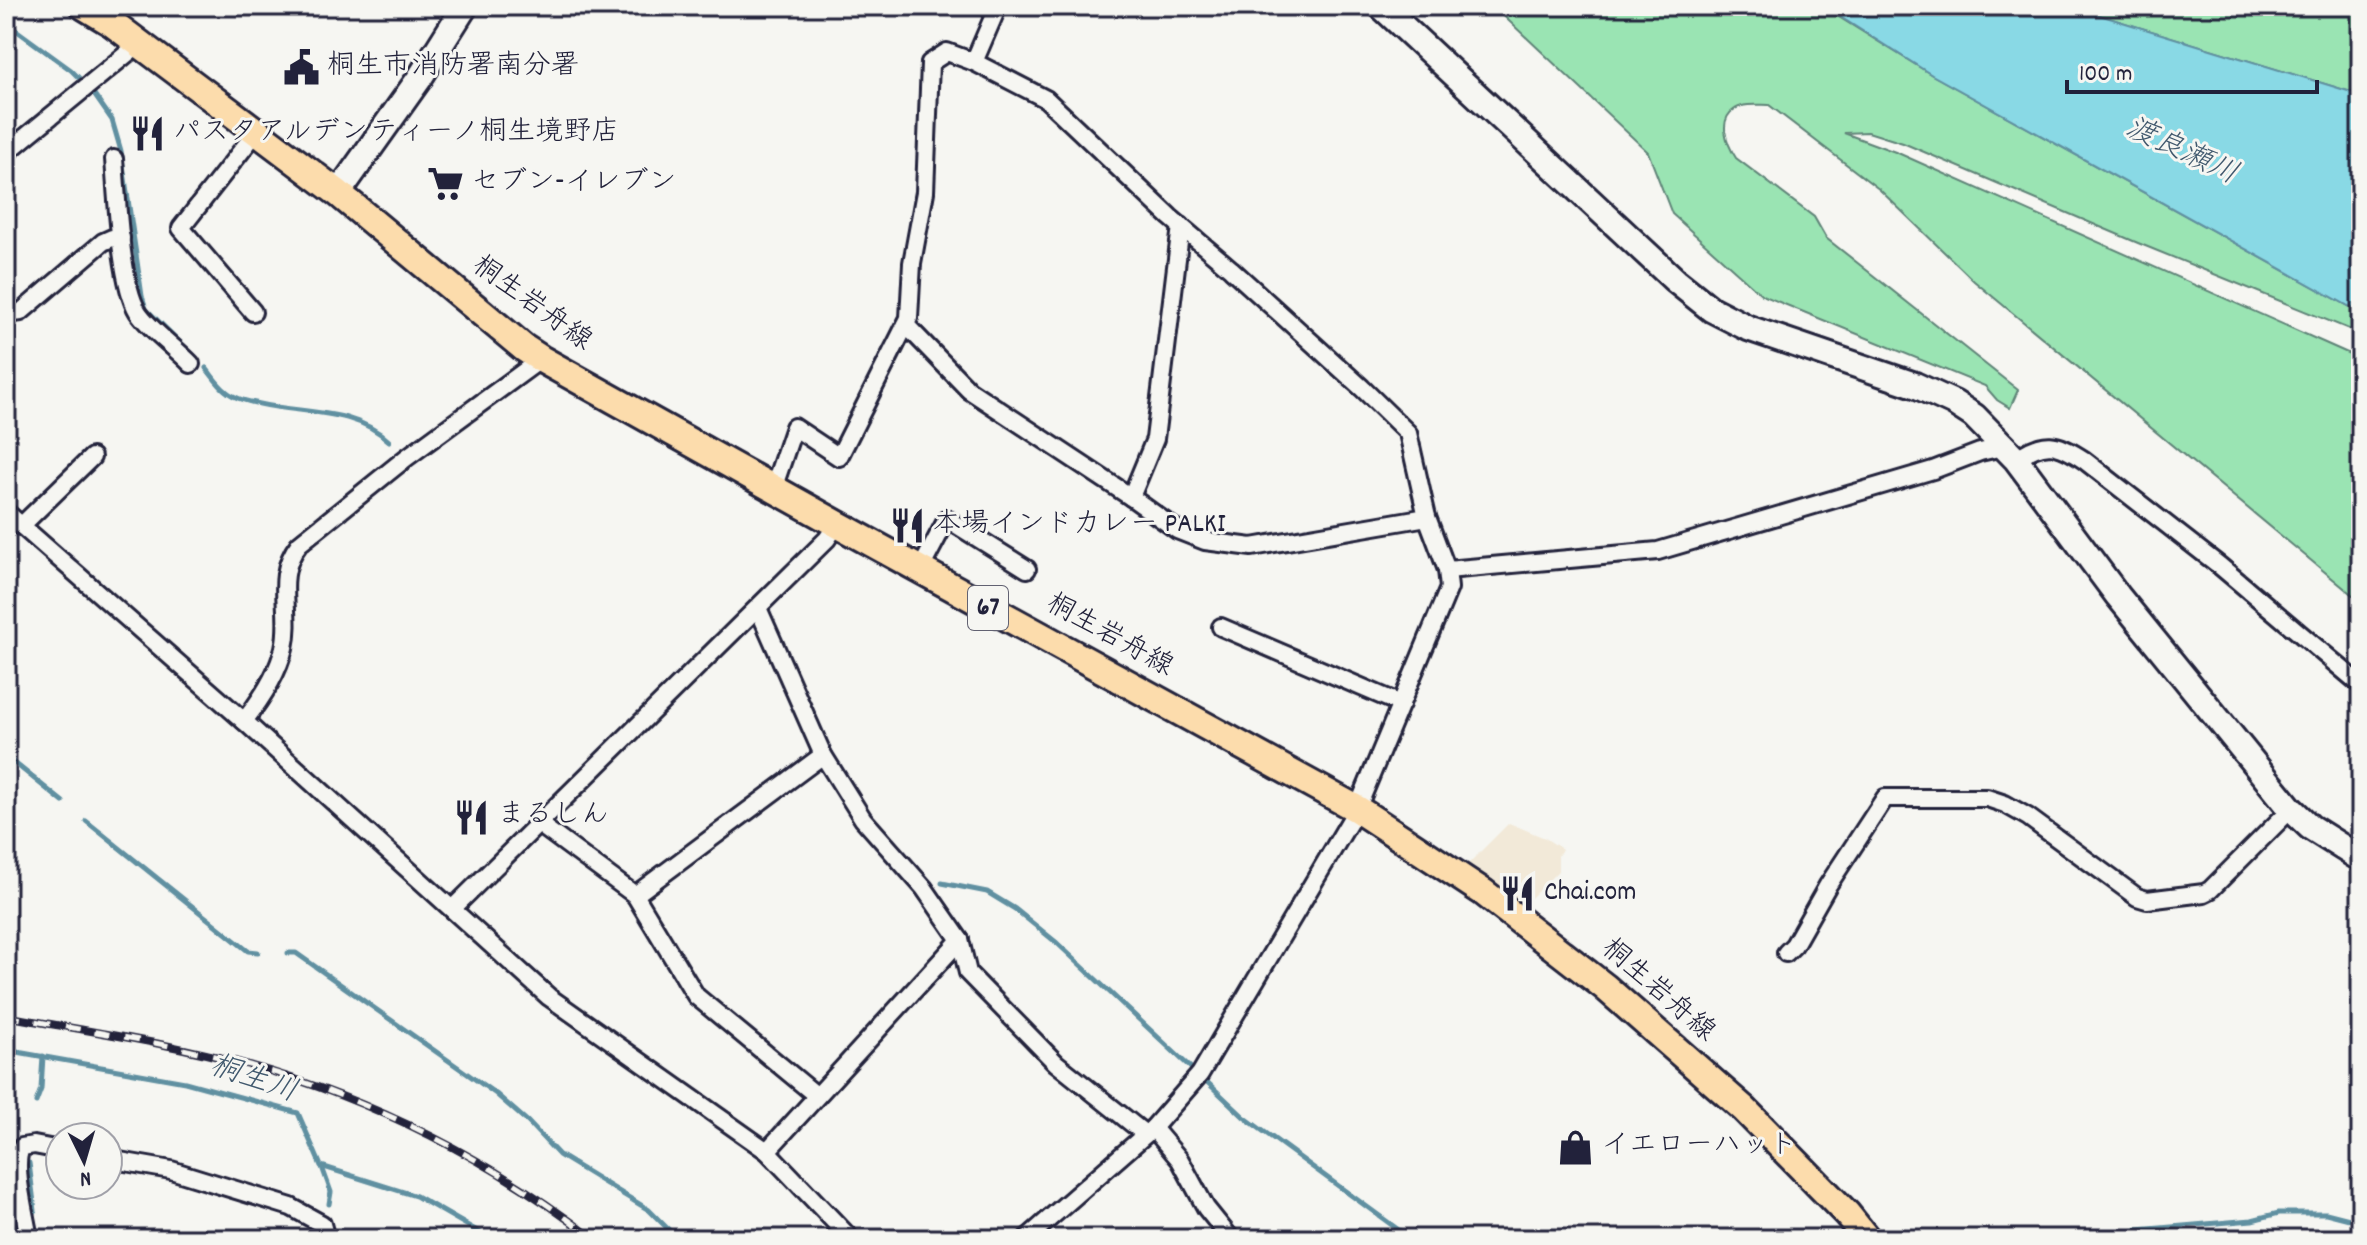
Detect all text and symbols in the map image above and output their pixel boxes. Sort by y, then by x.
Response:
scale bar [2067,44,2317,94]
place label: 桐生市消防署南分署 [327,48,579,88]
public building icon: 桐生市消防署南分署 [282,49,320,87]
text: 100 m [2079,58,2132,92]
water label: 渡良瀬川 [2118,108,2244,198]
place label: パスタアルデンティーノ桐生境野店 [173,114,619,154]
restaurant icon: パスタアルデンティーノ桐生境野店 [128,115,166,153]
place label: セブン-イレブン [471,164,677,204]
supermarket icon: セブン-イレブン [426,165,464,203]
street label: 桐生岩舟線 [463,248,599,362]
place label: 本場インドカレー PALKI [933,506,1226,546]
restaurant icon: 本場インドカレー PALKI [888,507,926,545]
road number: 67 [968,586,1008,630]
street label: 桐生岩舟線 [1038,586,1180,688]
place label: まるしん [497,797,609,837]
restaurant icon: まるしん [452,798,490,836]
place label: Chai.com [1544,874,1637,914]
restaurant icon: Chai.com [1499,875,1537,913]
street label: 桐生岩舟線 [1591,931,1723,1053]
water label: 桐生川 [203,1046,303,1116]
north arrow [44,1121,124,1201]
place label: イエローハット [1601,1127,1797,1167]
shop icon: イエローハット [1556,1128,1594,1166]
text: N [79,1162,92,1193]

